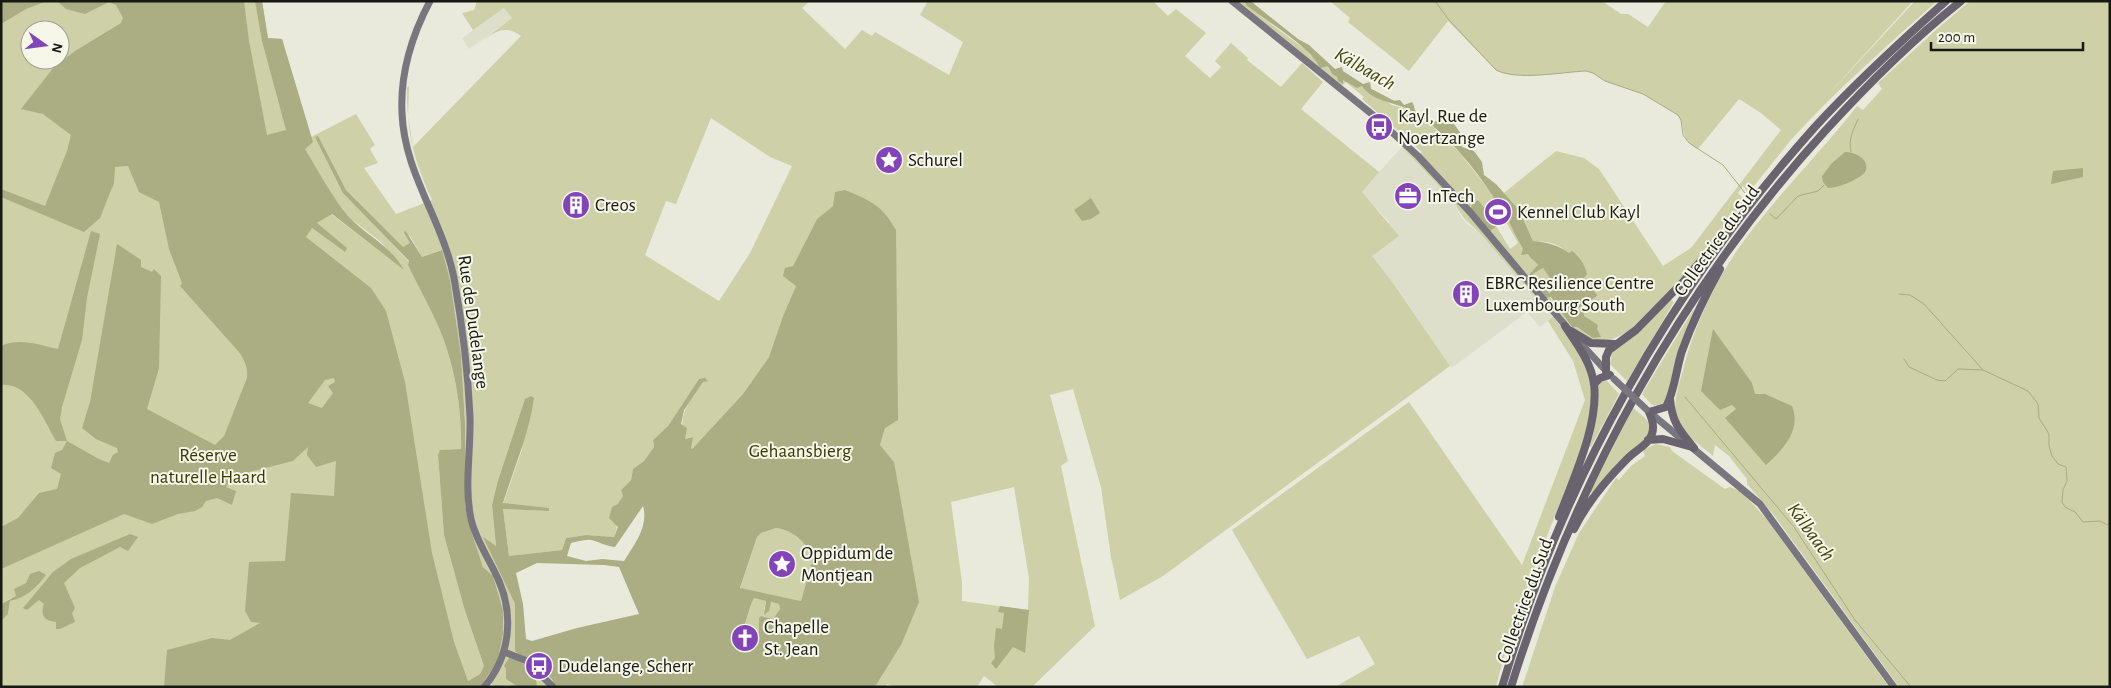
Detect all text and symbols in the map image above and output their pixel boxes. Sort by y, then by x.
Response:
north arrow [20,20,70,70]
scale bar [1931,20,2084,52]
text: 200 m [1938,30,1975,45]
text: N [49,41,65,54]
water label: Kälbaach [1331,44,1399,94]
place label: Kayl, Rue de Noertzange [1398,107,1487,148]
bus stop icon: Kayl, Rue de Noertzange [1364,112,1394,142]
place icon: Schurel [874,145,904,175]
place label: Schurel [908,151,963,170]
office icon: InTech [1393,181,1423,211]
street label: Collectrice du Sud [1671,182,1763,300]
place label: InTech [1427,187,1474,206]
building icon: Creos [561,190,591,220]
place label: Creos [595,196,636,215]
sports icon: Kennel Club Kayl [1483,197,1513,227]
place label: Kennel Club Kayl [1517,203,1640,222]
street label: Rue de Dudelange [454,254,492,390]
place label: EBRC Resilience Centre Luxembourg South [1485,274,1654,315]
building icon: EBRC Resilience Centre Luxembourg South [1451,279,1481,309]
park label: Gehaansbierg [749,442,852,461]
park label: Réserve naturelle Haard [150,446,266,487]
water label: Kälbaach [1783,499,1839,565]
street label: Collectrice du Sud [1494,536,1556,666]
place label: Oppidum de Montjean [801,544,893,585]
place icon: Oppidum de Montjean [767,549,797,579]
place label: Chapelle St. Jean [764,618,829,659]
church icon: Chapelle St. Jean [730,623,760,653]
bus stop icon: Dudelange, Scherr [524,651,554,681]
place label: Dudelange, Scherr [558,657,693,676]

